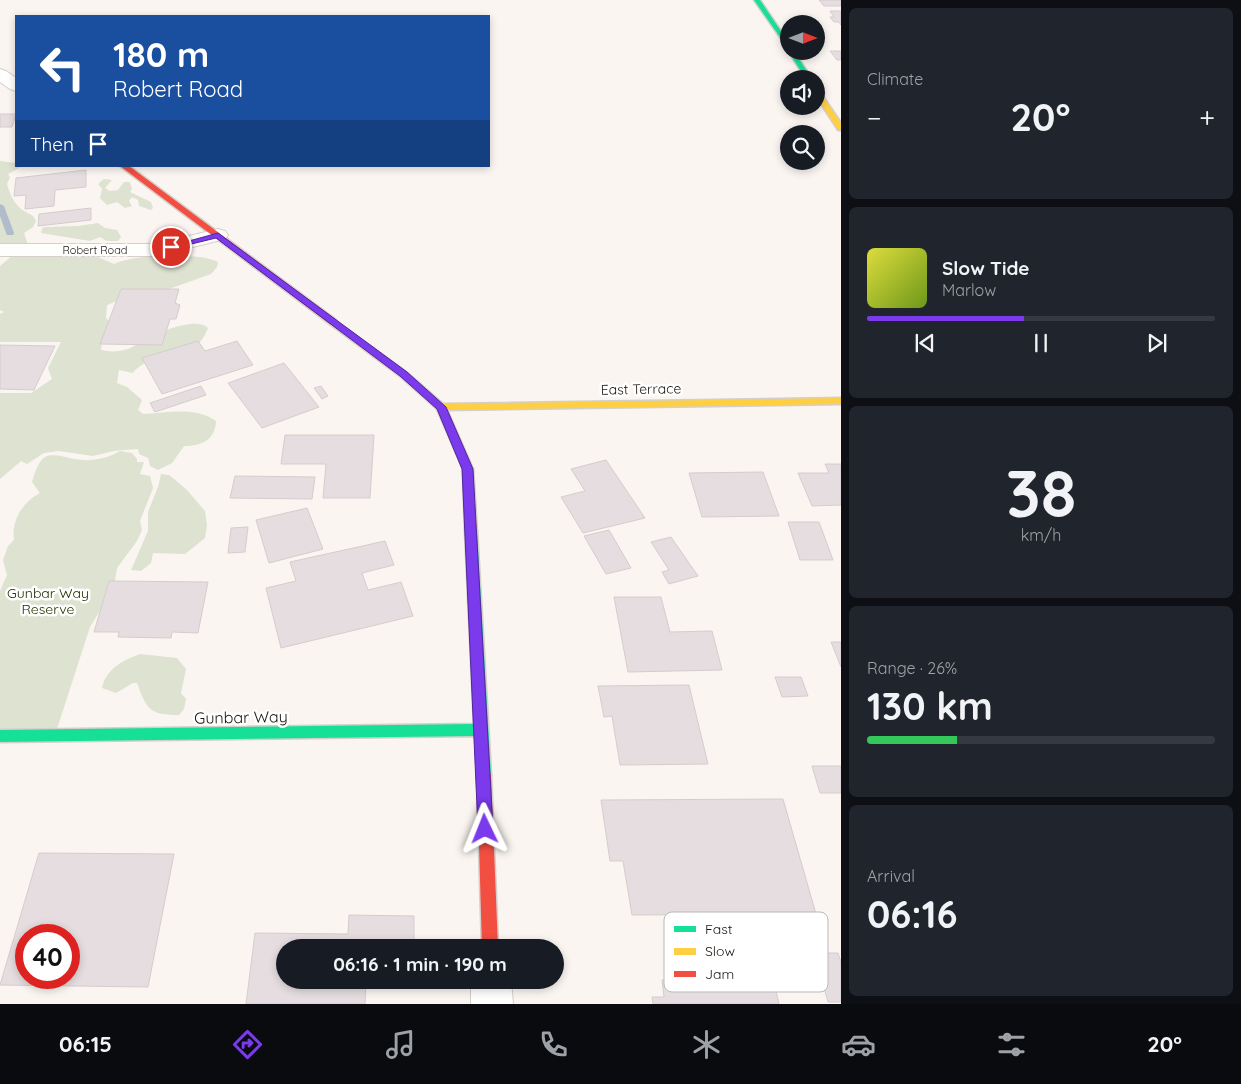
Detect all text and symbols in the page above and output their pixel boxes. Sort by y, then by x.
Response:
north arrow [780,15,825,60]
map controls [780,15,825,170]
text: 180 m [113,32,209,76]
icon: left [30,35,95,100]
text: Climate [867,69,923,89]
button: sound [780,70,825,115]
text: Robert Road [113,75,243,103]
text: 20° [1010,93,1070,141]
text: − [867,100,882,135]
text: + [1199,100,1215,135]
button: search [780,125,825,170]
icon: arrive [84,130,112,158]
text: Then [30,132,74,156]
pin [150,226,192,268]
icon: arrive [157,233,185,261]
street label: Robert Road [62,243,128,257]
text: Slow Tide [942,256,1030,280]
text: Marlow [942,280,996,300]
icon: previous [911,329,939,357]
icon: pause [1027,329,1055,357]
icon: next [1143,329,1171,357]
street label: East Terrace [601,379,681,399]
text: 38 [1006,452,1076,533]
text: km/h [1021,525,1061,545]
park label: Gunbar Way Reserve [7,584,89,618]
text: Range · 26% [867,658,957,678]
text: 130 km [867,682,993,730]
street label: Gunbar Way [194,706,288,728]
position arrow [458,802,510,854]
text: Arrival [867,866,915,886]
text: 06:16 [867,890,958,938]
legend [664,912,828,992]
text: Fast [705,920,733,938]
speed limit sign: 40 [15,924,80,989]
text: Slow [705,942,735,960]
text: 06:16 · 1 min · 190 m [333,952,507,976]
text: Jam [705,965,734,983]
icon: directions [230,1027,265,1062]
icon: music [383,1027,418,1062]
icon: phone [536,1027,571,1062]
icon: climate [689,1027,724,1062]
icon: car [841,1027,876,1062]
icon: filters [994,1027,1029,1062]
text: 06:15 [59,1030,112,1058]
text: 20° [1147,1030,1182,1058]

